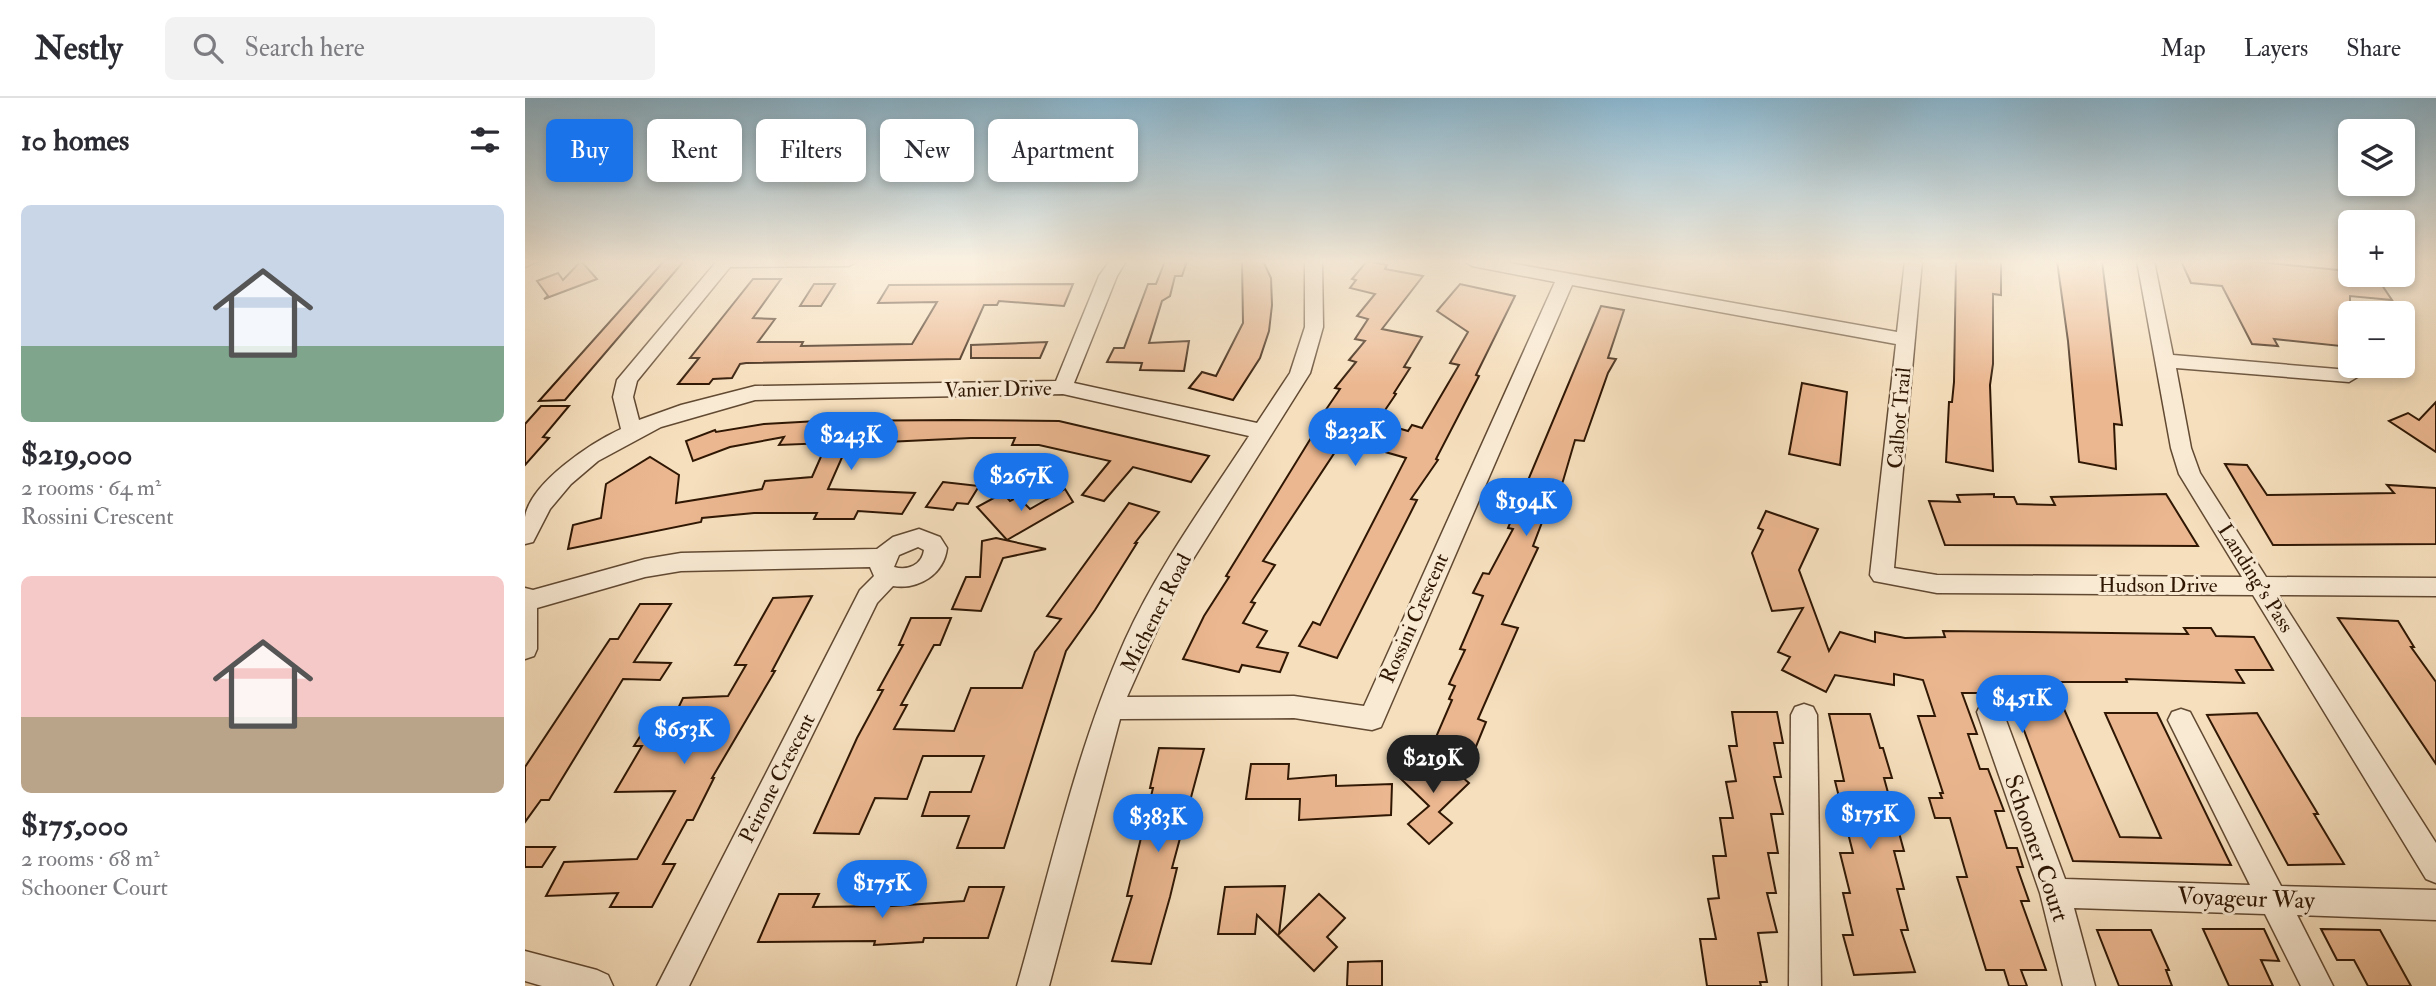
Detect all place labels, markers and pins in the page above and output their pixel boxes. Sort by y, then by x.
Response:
pin: $232K [1306,408,1404,468]
pin: $243K [802,412,900,472]
pin: $267K [972,454,1070,513]
pin: $194K [1477,478,1575,538]
pin: $451K [1973,676,2071,735]
pin: $653K [635,706,733,766]
pin: $219K [1384,736,1482,795]
pin: $175K [1821,792,1919,851]
pin: $383K [1109,794,1207,854]
pin: $175K [833,860,931,920]

